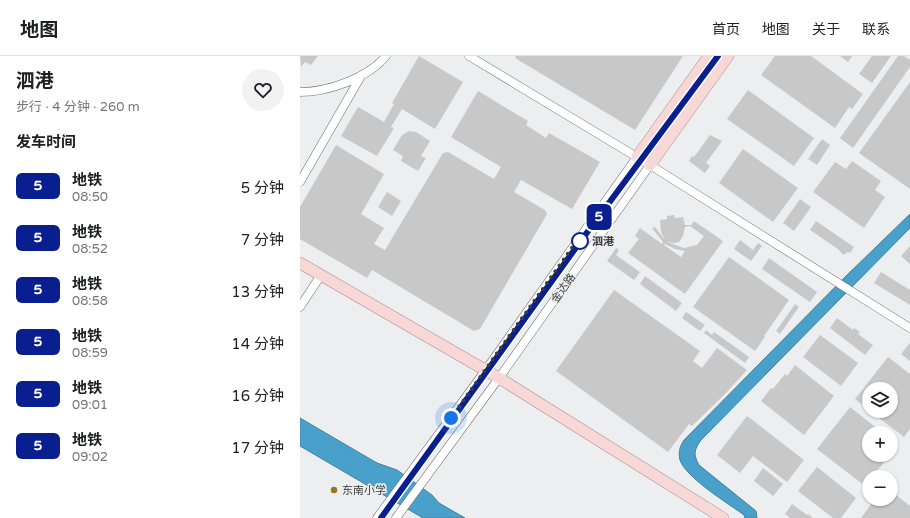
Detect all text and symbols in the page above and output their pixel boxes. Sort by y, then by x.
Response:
text: 地图 [20,19,58,41]
text: 首页 [712,21,740,38]
text: 地图 [762,21,790,38]
text: 关于 [812,21,840,38]
text: 联系 [862,21,890,38]
button: heart [242,69,284,111]
text: 泗港 [16,70,54,92]
text: 步行 · 4 分钟 · 260 m [16,99,140,115]
text: 发车时间 [16,133,76,151]
text: 地铁 [72,171,102,189]
text: 5 [34,177,42,194]
text: 5 分钟 [241,179,284,197]
text: 08:50 [72,189,108,205]
line badge: 5 [586,204,612,230]
text: 5 [595,208,603,225]
text: 地铁 [72,223,102,241]
text: 5 [34,229,42,246]
text: 7 分钟 [241,231,284,249]
marker: 泗港 [571,232,589,250]
place label: 泗港 [592,235,614,248]
text: 08:52 [72,241,108,257]
street label: 金达路 [549,271,578,306]
text: 地铁 [72,275,102,293]
text: 5 [34,281,42,298]
text: 13 分钟 [231,283,284,301]
text: 08:58 [72,293,108,309]
text: 地铁 [72,327,102,345]
text: 5 [34,333,42,350]
text: 14 分钟 [231,335,284,353]
text: 08:59 [72,345,108,361]
text: 地铁 [72,379,102,397]
map controls [862,382,898,506]
button: layers [862,382,898,418]
text: 5 [34,385,42,402]
text: 16 分钟 [231,387,284,405]
text: 09:01 [72,397,108,413]
your location [441,408,461,428]
button: + [862,426,898,462]
text: 地铁 [72,431,102,449]
text: 5 [34,437,42,454]
text: 17 分钟 [231,439,284,457]
text: 09:02 [72,449,108,465]
button: − [862,470,898,506]
place label: 东南小学 [342,484,386,497]
marker: 东南小学 [329,485,339,495]

